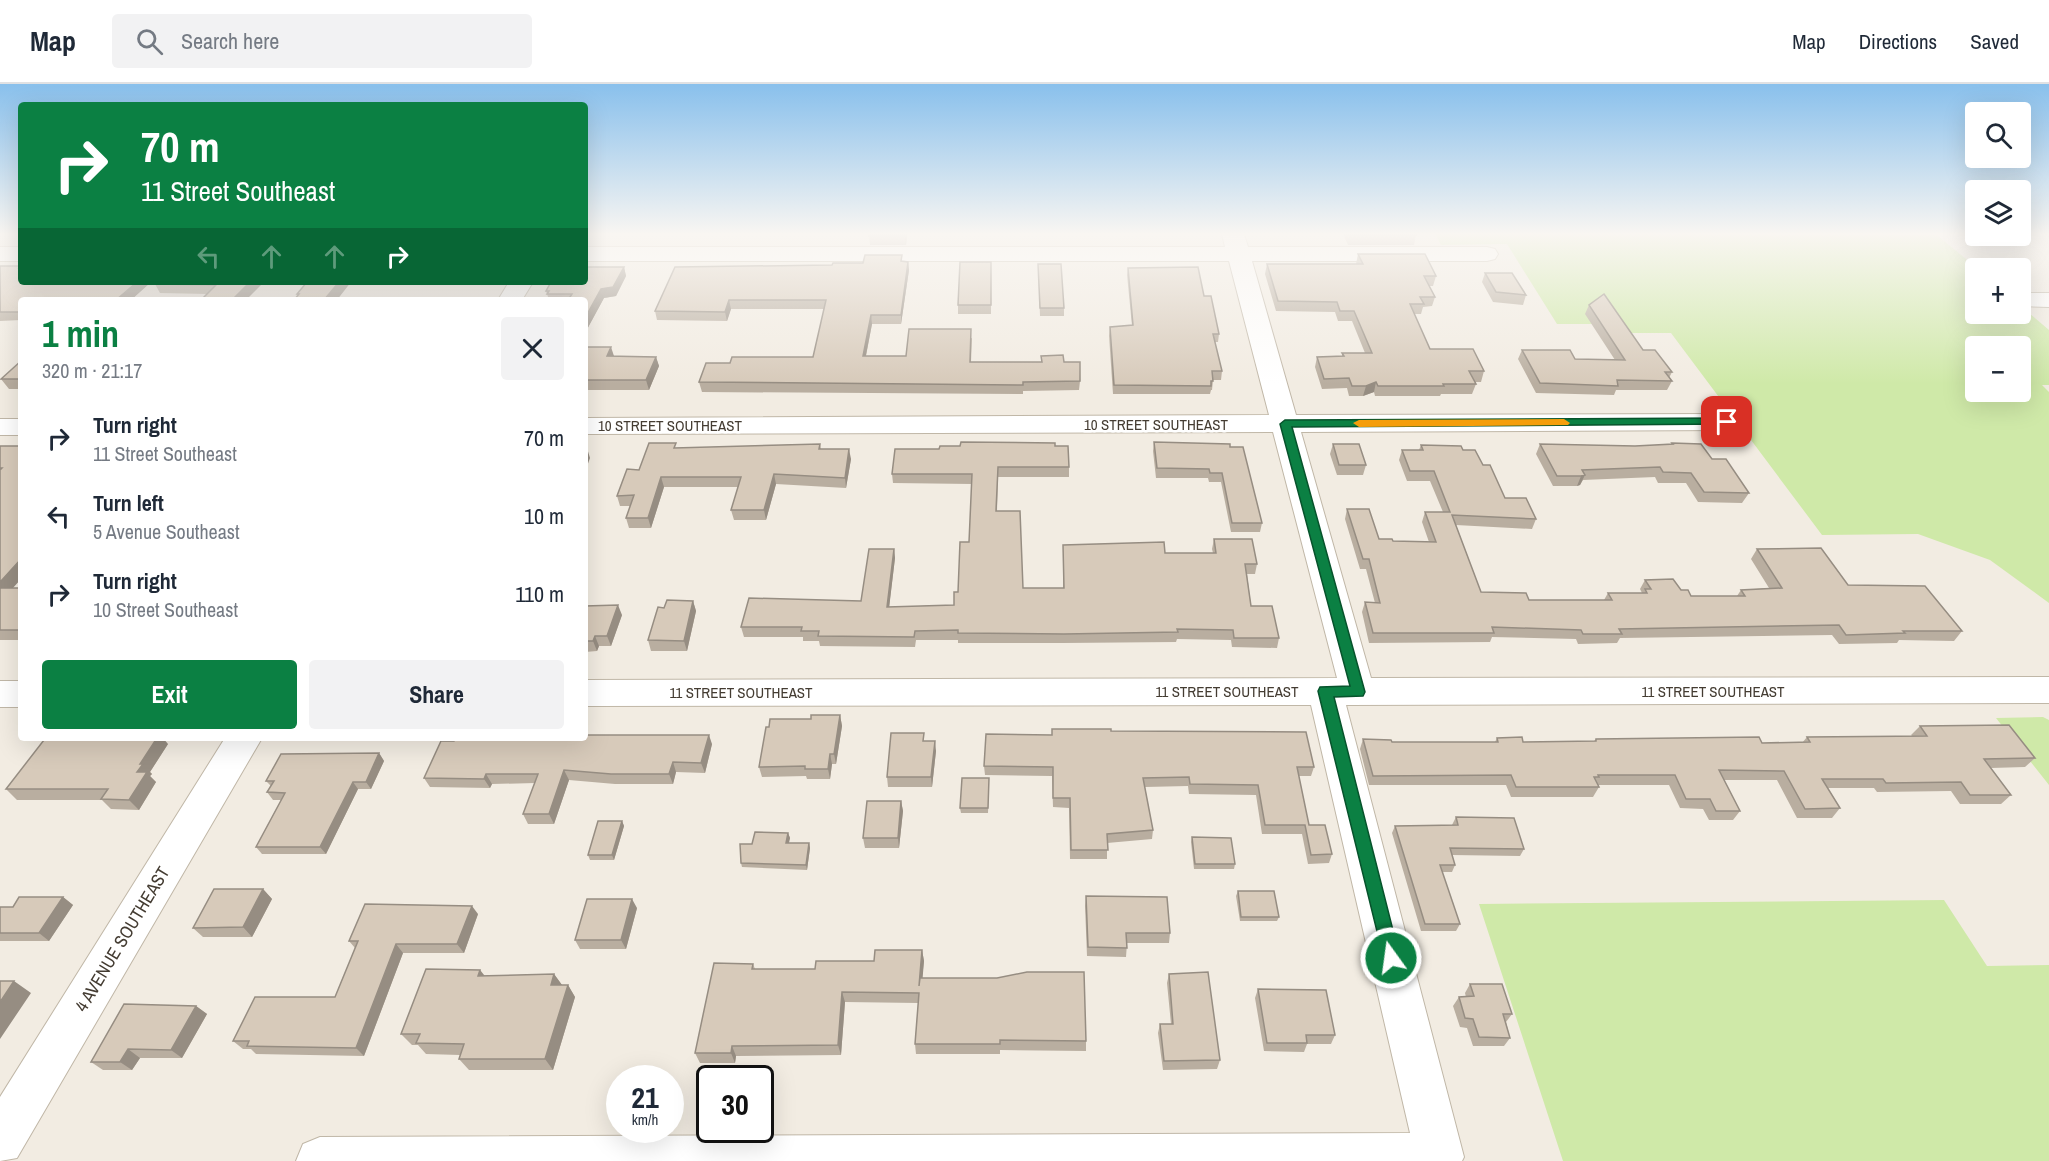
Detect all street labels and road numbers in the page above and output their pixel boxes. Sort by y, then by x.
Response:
street label: 10 STREET SOUTHEAST [1084,414,1228,435]
street label: 10 STREET SOUTHEAST [598,415,742,436]
street label: 11 STREET SOUTHEAST [1155,681,1299,702]
street label: 11 STREET SOUTHEAST [1641,681,1785,702]
street label: 11 STREET SOUTHEAST [669,682,813,703]
street label: 4 AVENUE SOUTHEAST [69,862,175,1016]

